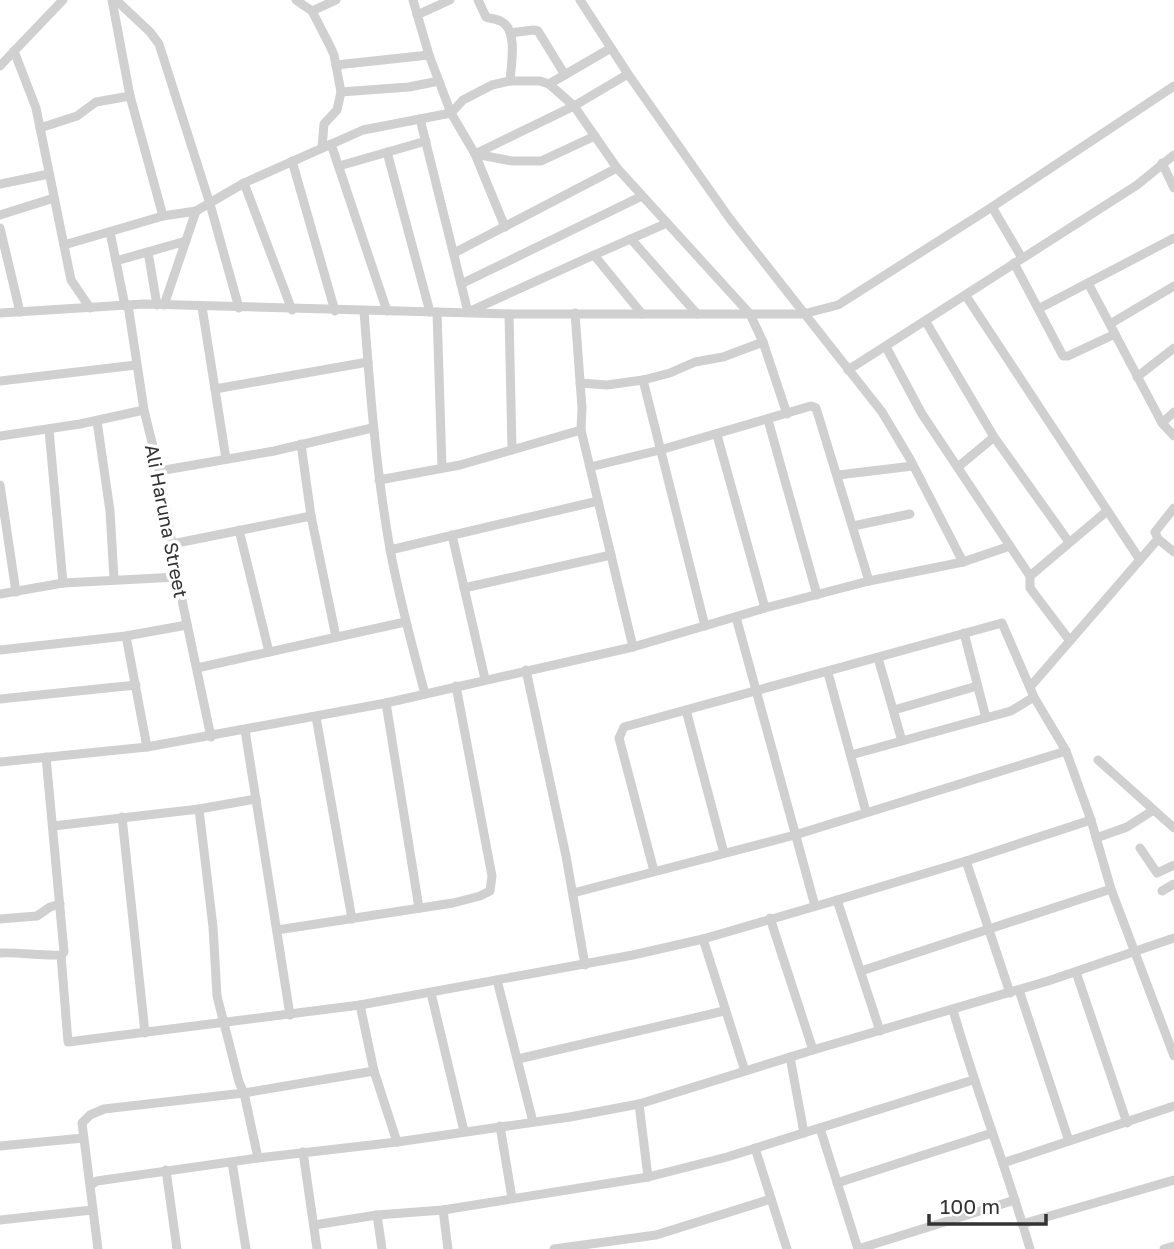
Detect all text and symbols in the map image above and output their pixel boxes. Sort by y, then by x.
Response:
street label: Ali Haruna Street [141,442,193,600]
scale bar [929,1182,1046,1226]
text: 100 m [940,1193,1000,1219]

